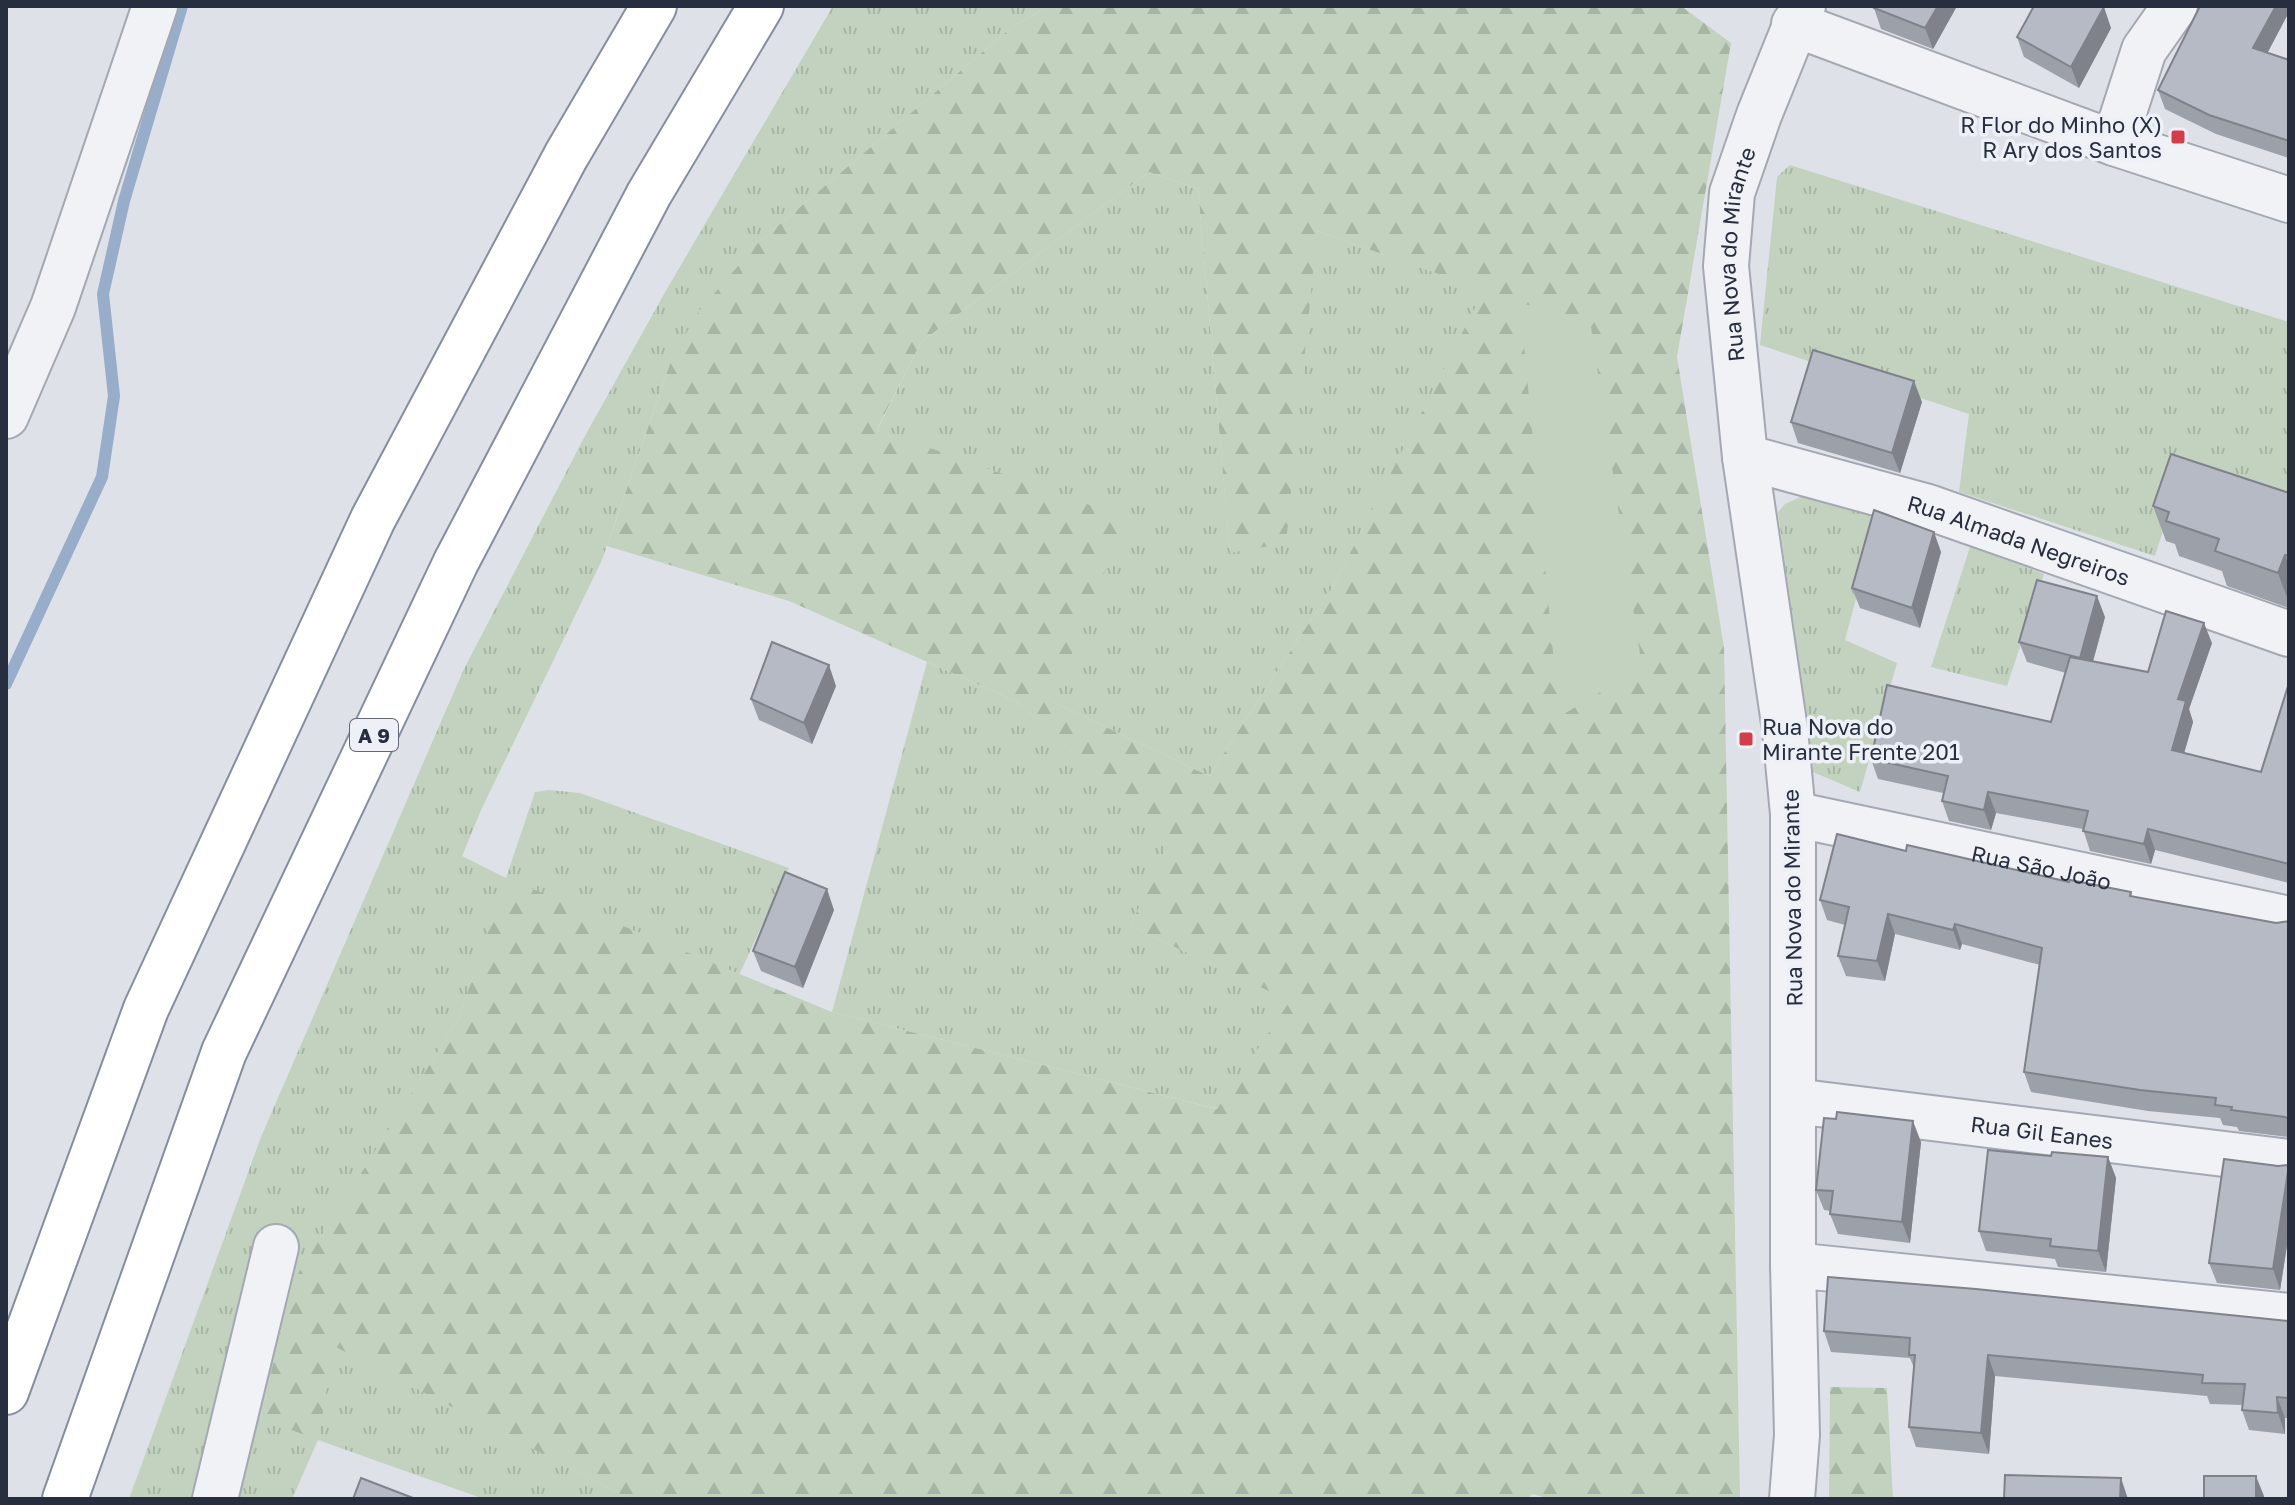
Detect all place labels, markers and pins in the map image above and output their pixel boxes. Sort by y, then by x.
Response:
place label: R Flor do Minho (X) R Ary dos Santos [1960,111,2162,163]
marker: R Flor do Minho (X) R Ary dos Santos [2169,128,2187,146]
place label: Rua Nova do Mirante Frente 201 [1762,713,1960,765]
marker: Rua Nova do Mirante Frente 201 [1737,730,1755,748]

